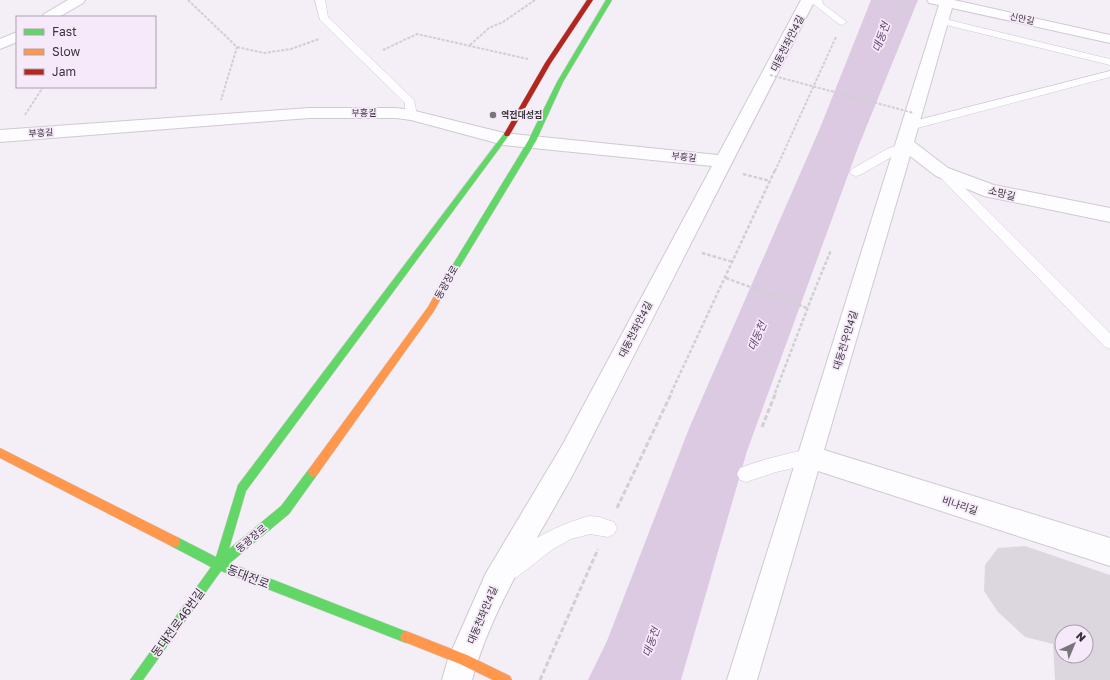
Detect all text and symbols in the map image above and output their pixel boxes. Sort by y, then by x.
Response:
street label: 신안길 [1009,11,1035,26]
street label: 대동천좌안4길 [768,13,806,73]
legend [16,16,156,88]
water label: 대동천 [869,19,892,53]
text: Fast [52,24,77,39]
text: Slow [52,44,80,59]
text: Jam [52,64,76,79]
street label: 부흥길 [352,107,376,118]
place label: 역전대성집 [501,109,542,120]
marker: 역전대성집 [488,110,498,120]
street label: 부흥길 [28,126,54,139]
street label: 부흥길 [671,150,697,163]
street label: 소망길 [987,184,1017,202]
street label: 동광장로 [432,263,460,301]
street label: 대동천좌안4길 [616,299,654,359]
street label: 대동천우안4길 [830,309,860,371]
water label: 대동천 [745,318,769,352]
street label: 비나리길 [941,494,979,516]
street label: 동광장로 [233,522,269,554]
street label: 동대전로 [225,562,271,591]
street label: 대동천좌안4길 [464,584,500,646]
street label: 동대전로46번길 [148,586,207,660]
water label: 대동천 [639,624,662,658]
north arrow [1054,624,1094,664]
text: N [1074,629,1089,644]

